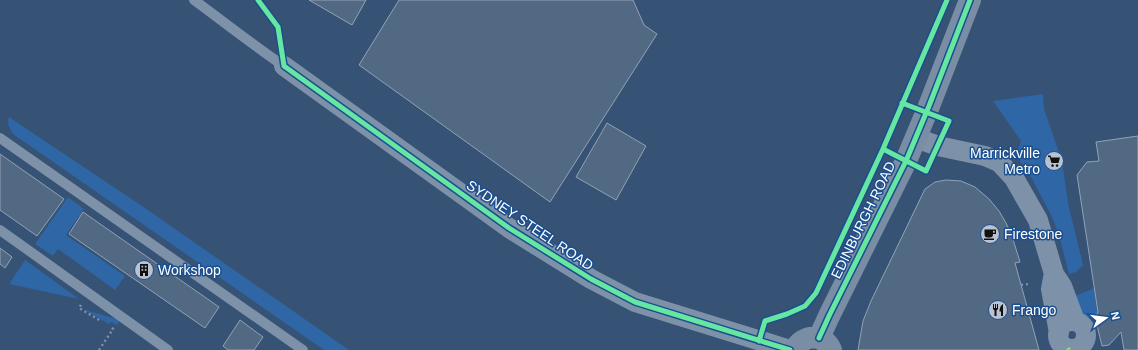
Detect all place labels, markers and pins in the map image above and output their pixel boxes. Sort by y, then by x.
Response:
place label: Marrickville Metro [970,145,1040,177]
supermarket icon: Marrickville Metro [1043,150,1065,172]
cafe icon: Firestone [979,223,1001,245]
place label: Firestone [1004,226,1063,242]
building icon: Workshop [133,259,155,281]
place label: Workshop [158,262,221,278]
restaurant icon: Frango [987,299,1009,321]
place label: Frango [1012,302,1057,318]

